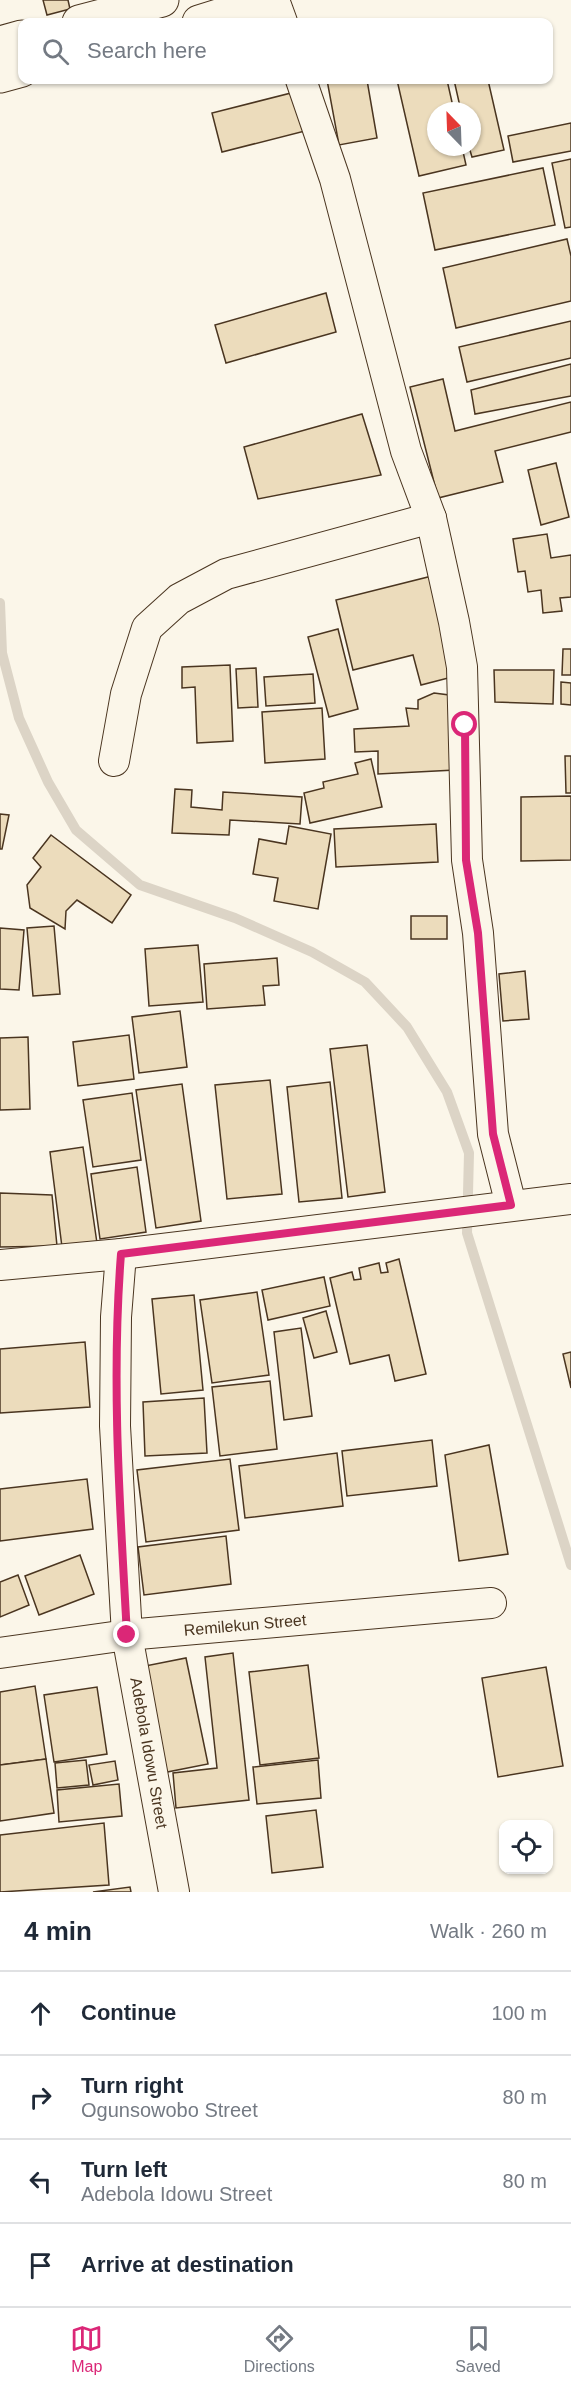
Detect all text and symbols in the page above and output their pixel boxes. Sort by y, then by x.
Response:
search box [18,18,553,84]
icon: search [39,35,72,68]
text: Search here [87,38,207,63]
north arrow [427,102,481,156]
route start [451,711,477,737]
street label: Remilekun Street [183,1611,307,1639]
route end [113,1621,139,1647]
street label: Adebola Idowu Street [127,1676,171,1830]
map controls [499,1820,553,1874]
button: locate [499,1820,553,1874]
text: 4 min [24,1916,92,1946]
text: Walk · 260 m [430,1920,547,1942]
icon: ahead [24,1997,57,2030]
text: Continue [81,2000,176,2025]
text: 100 m [491,2002,547,2024]
text: Turn right [81,2073,183,2098]
icon: right [24,2081,57,2114]
text: 80 m [503,2086,547,2108]
text: Ogunsowobo Street [81,2099,258,2121]
text: Turn left [81,2157,167,2182]
icon: left [24,2165,57,2198]
text: 80 m [503,2170,547,2192]
text: Adebola Idowu Street [81,2183,272,2205]
icon: arrive [24,2249,57,2282]
text: Arrive at destination [81,2252,294,2277]
tab: Map [70,2322,103,2376]
tab: Directions [244,2322,315,2376]
tab: Saved [455,2322,501,2376]

